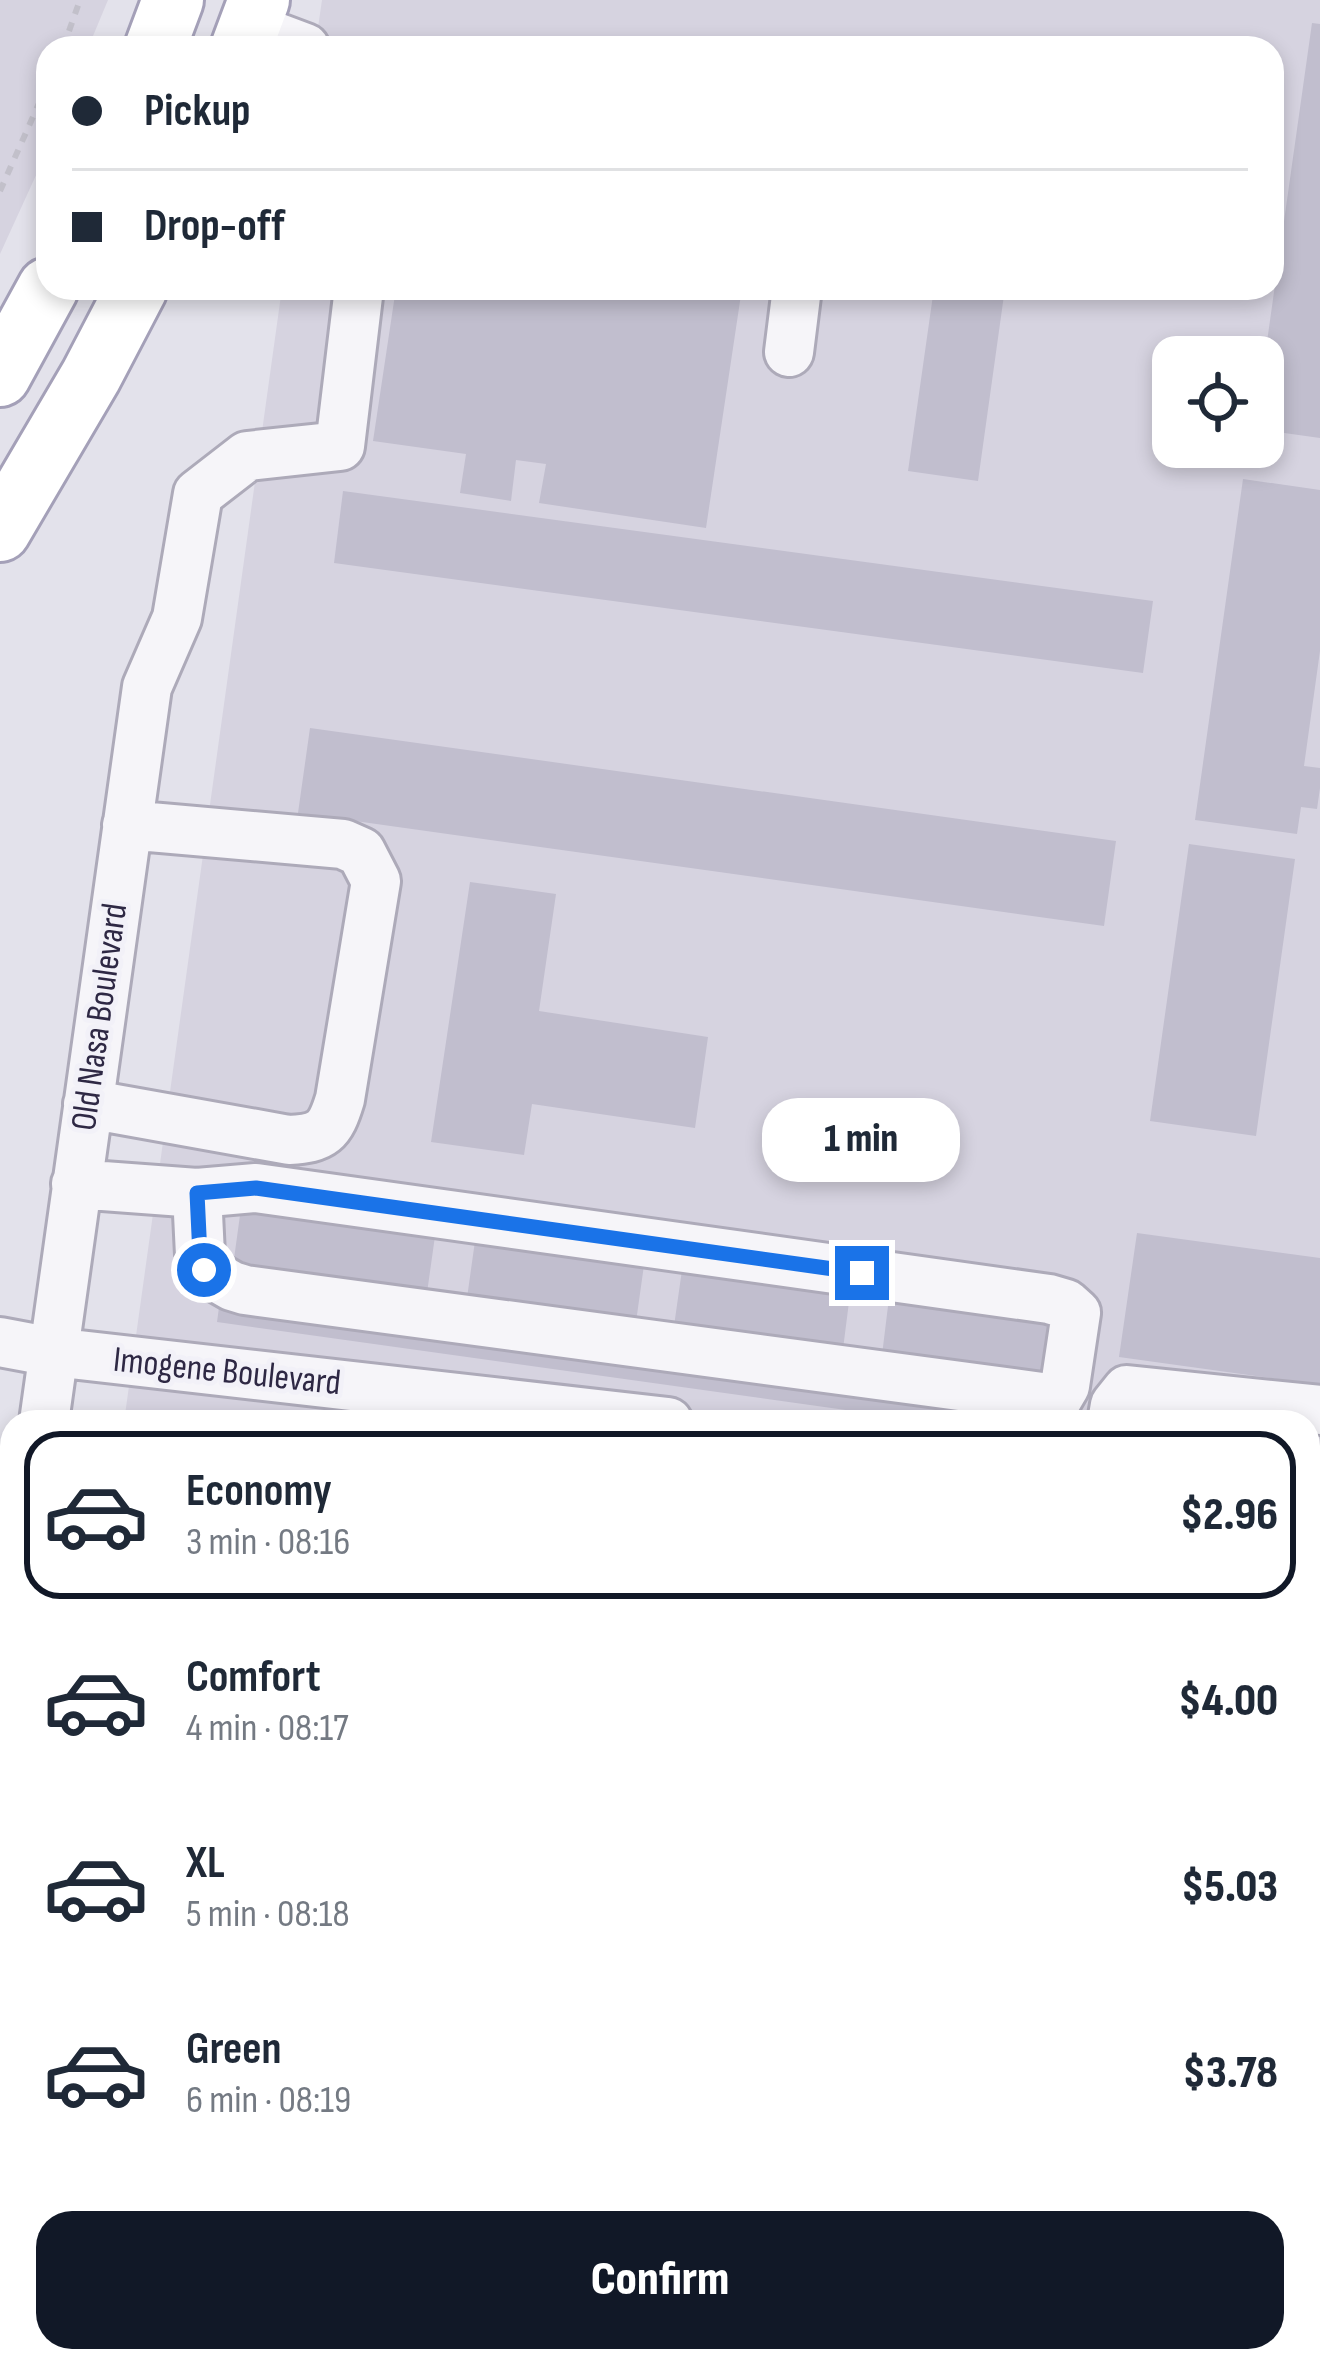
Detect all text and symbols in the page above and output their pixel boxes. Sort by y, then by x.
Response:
text: Pickup [144,84,251,139]
text: Drop-off [144,199,285,254]
map controls [1152,336,1284,468]
button: locate [1152,336,1284,468]
street label: Old Nasa Boulevard [63,901,137,1133]
callout: 1 min [763,1099,961,1183]
text: 1 min [824,1116,898,1163]
route start [177,1243,231,1297]
route end [835,1246,889,1300]
street label: Imogene Boulevard [111,1339,343,1405]
icon: car [42,1461,150,1569]
text: Economy [186,1464,332,1519]
text: $2.96 [1180,1488,1278,1543]
text: 3 min · 08:16 [186,1519,350,1566]
icon: car [42,1647,150,1755]
text: Comfort [186,1650,321,1705]
text: $4.00 [1179,1674,1278,1729]
text: 4 min · 08:17 [186,1705,349,1752]
icon: car [42,1833,150,1941]
text: XL [186,1836,225,1891]
text: $5.03 [1181,1860,1278,1915]
text: 5 min · 08:18 [186,1891,350,1938]
icon: car [42,2019,150,2127]
text: Green [186,2022,282,2077]
text: $3.78 [1183,2046,1278,2101]
text: 6 min · 08:19 [186,2077,351,2124]
button: Confirm [36,2211,1284,2349]

